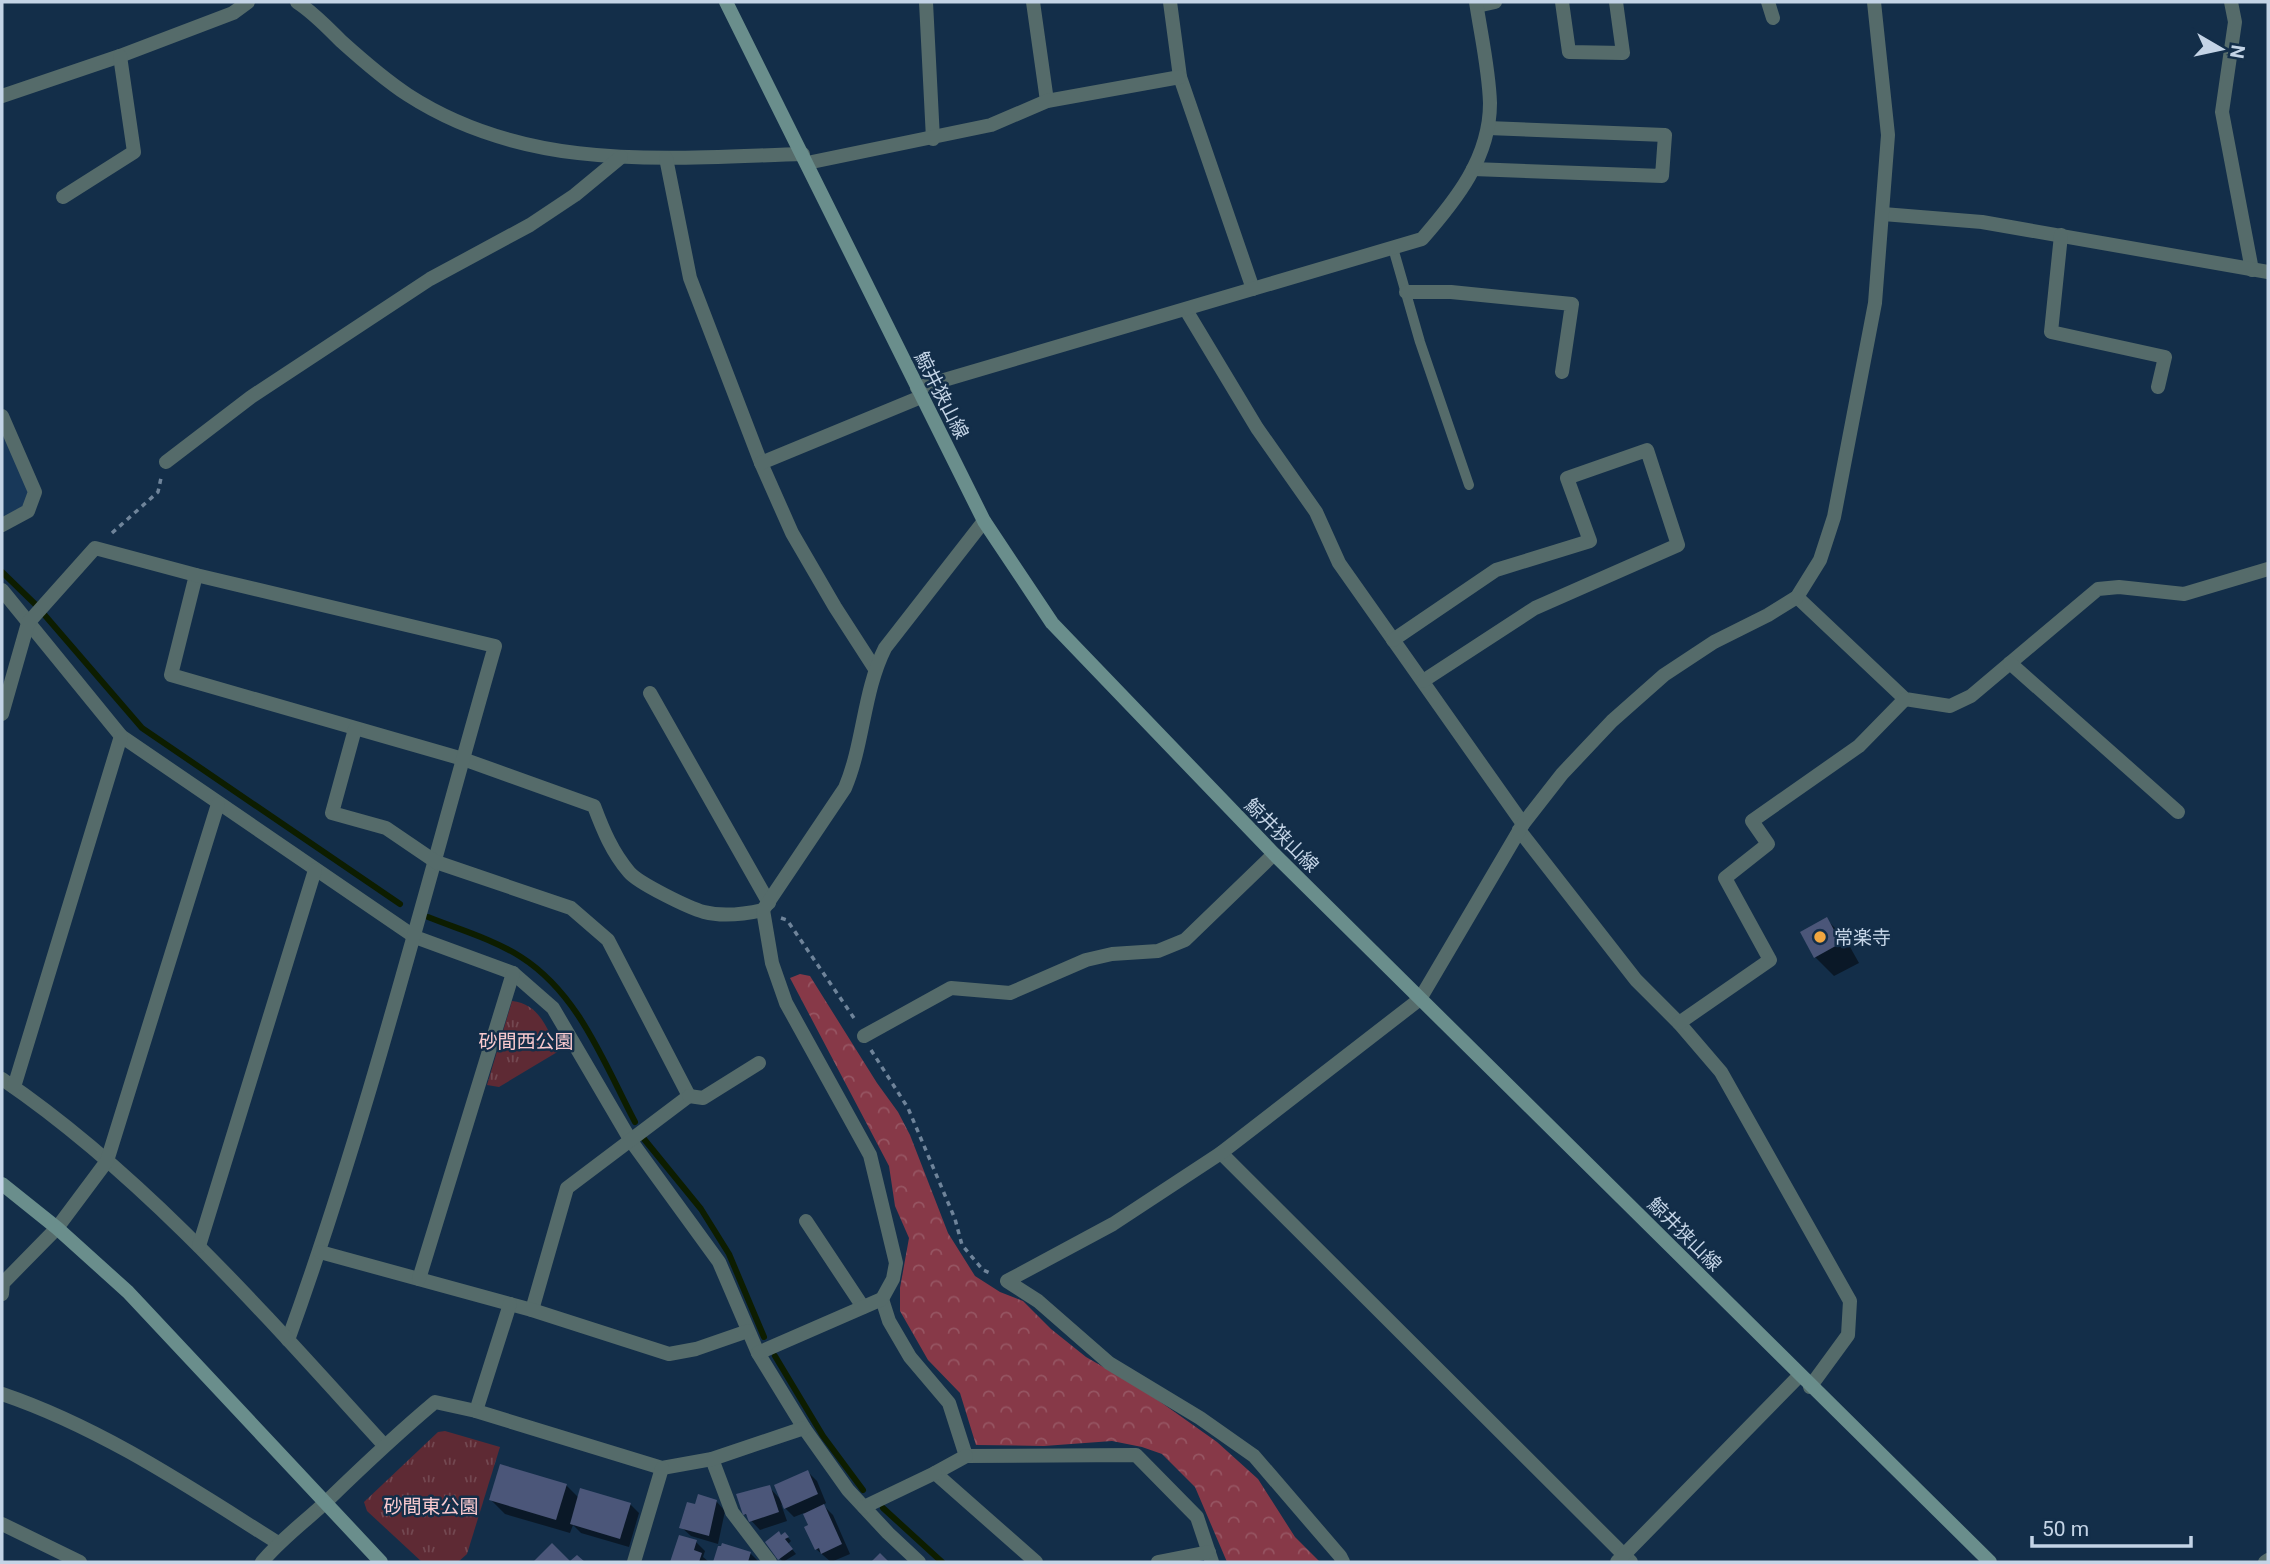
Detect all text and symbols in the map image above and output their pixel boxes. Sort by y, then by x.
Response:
north arrow [2186,14,2256,84]
text: N [2225,43,2250,60]
street label: 鯨井狭山線 [910,348,973,443]
street label: 鯨井狭山線 [1240,794,1323,877]
place label: 常楽寺 [1834,926,1891,949]
marker: 常楽寺 [1812,929,1828,945]
park label: 砂間西公園 [478,1030,574,1053]
street label: 鯨井狭山線 [1643,1193,1726,1276]
park label: 砂間東公園 [383,1495,479,1518]
scale bar [2032,1504,2191,1548]
text: 50 m [2042,1517,2089,1541]

